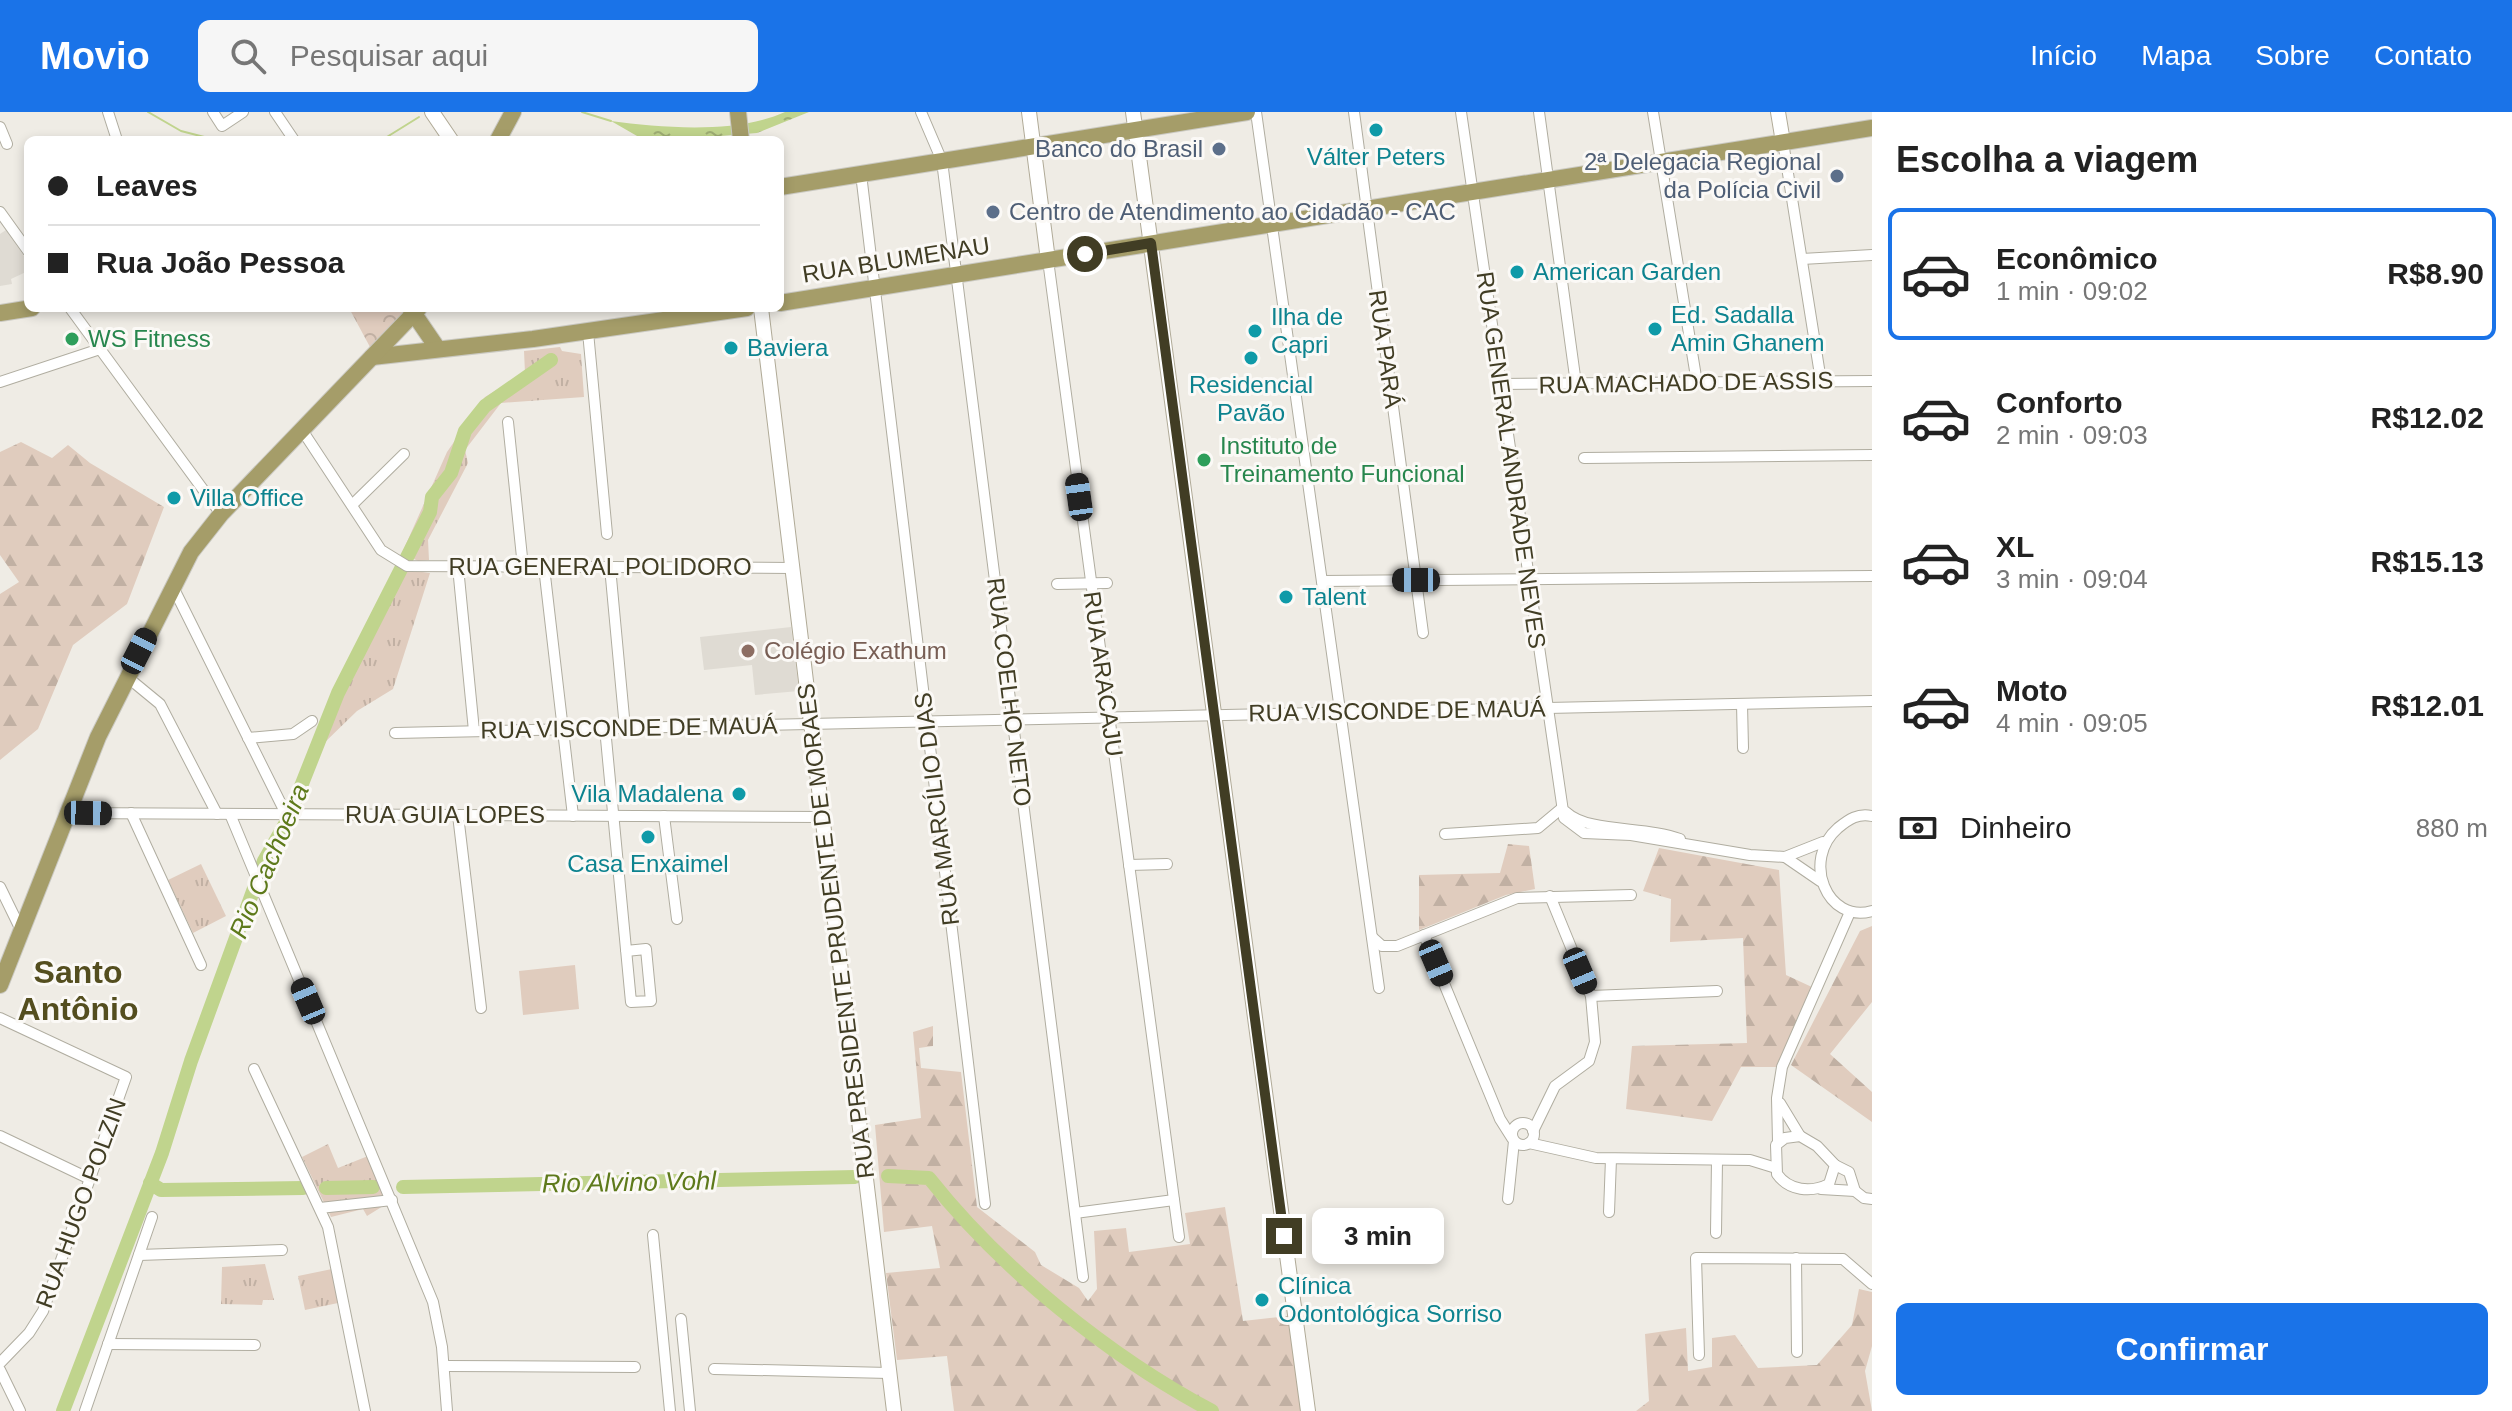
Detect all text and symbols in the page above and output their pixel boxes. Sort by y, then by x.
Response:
search box [198,20,758,92]
icon: search [226,34,270,78]
text: Movio [40,35,150,77]
text: Pesquisar aqui [290,39,488,72]
text: Início [2030,40,2097,71]
text: Mapa [2141,40,2211,71]
text: Sobre [2255,40,2330,71]
text: Contato [2374,40,2472,71]
marker: Válter Peters [1367,121,1385,139]
place label: Banco do Brasil [1035,135,1203,162]
text: Escolha a viagem [1896,139,2198,180]
marker: Banco do Brasil [1210,140,1228,158]
place label: Válter Peters [1307,143,1445,170]
place label: 2ª Delegacia Regional da Polícia Civil [1584,148,1821,203]
marker: 2ª Delegacia Regional da Polícia Civil [1828,167,1846,185]
text: Leaves [96,169,198,202]
place label: Centro de Atendimento ao Cidadão - CAC [1009,198,1456,225]
marker: Centro de Atendimento ao Cidadão - CAC [984,203,1002,221]
street label: RUA BLUMENAU [800,231,992,288]
route start [1067,236,1103,272]
icon: car [1900,238,1972,310]
text: Econômico [1996,242,2158,275]
text: Rua João Pessoa [96,246,344,279]
text: R$8.90 [2387,257,2484,290]
place label: American Garden [1533,258,1721,285]
marker: American Garden [1508,263,1526,281]
street label: RUA GENERAL ANDRADE NEVES [1472,270,1551,650]
text: 1 min · 09:02 [1996,276,2148,306]
street label: RUA PARÁ [1364,288,1407,410]
place label: Ed. Sadalla Amin Ghanem [1671,301,1824,356]
place label: Ilha de Capri [1271,303,1343,358]
marker: Ed. Sadalla Amin Ghanem [1646,320,1664,338]
marker: Ilha de Capri [1246,322,1264,340]
place label: WS Fitness [88,325,211,352]
marker: WS Fitness [63,330,81,348]
place label: Baviera [747,334,829,361]
marker: Baviera [722,339,740,357]
marker: Residencial Pavão [1242,349,1260,367]
street label: RUA MACHADO DE ASSIS [1538,366,1834,399]
place label: Residencial Pavão [1189,371,1313,426]
icon: car [1900,382,1972,454]
text: Conforto [1996,386,2123,419]
text: R$12.02 [2371,401,2484,434]
text: 2 min · 09:03 [1996,420,2148,450]
place label: Instituto de Treinamento Funcional [1220,432,1465,487]
marker: Instituto de Treinamento Funcional [1195,451,1213,469]
car [1064,472,1094,522]
place label: Villa Office [190,484,304,511]
marker: Villa Office [165,489,183,507]
icon: car [1900,526,1972,598]
text: XL [1996,530,2034,563]
text: R$15.13 [2371,545,2484,578]
street label: RUA GENERAL POLIDORO [448,553,752,580]
text: 3 min · 09:04 [1996,564,2148,594]
car [1392,568,1440,592]
street label: RUA COELHO NETO [982,576,1037,808]
place label: Talent [1302,583,1366,610]
marker: Talent [1277,588,1295,606]
street label: RUA ARACAJU [1079,590,1128,758]
car [117,624,161,678]
place label: Colégio Exathum [764,637,947,664]
marker: Colégio Exathum [739,642,757,660]
icon: car [1900,670,1972,742]
text: Moto [1996,674,2068,707]
street label: RUA PRESIDENTE PRUDENTE DE MORAES [792,682,879,1180]
text: R$12.01 [2371,689,2484,722]
street label: RUA MARCÍLIO DIAS [909,691,964,927]
street label: RUA VISCONDE DE MAUÁ [1248,694,1546,727]
text: 4 min · 09:05 [1996,708,2148,738]
street label: RUA VISCONDE DE MAUÁ [480,711,778,744]
water label: Rio Cachoeira [223,779,315,943]
place label: Vila Madalena [571,780,724,807]
marker: Vila Madalena [730,785,748,803]
car [64,801,112,825]
street label: RUA GUIA LOPES [345,801,545,828]
icon: cash [1896,806,1940,850]
text: Dinheiro [1960,811,2072,844]
text: 880 m [2416,813,2488,843]
marker: Casa Enxaimel [639,828,657,846]
place label: Casa Enxaimel [567,850,729,877]
car [1416,936,1456,990]
car [1560,944,1600,998]
district label: Santo Antônio [18,954,138,1027]
car [288,974,328,1028]
street label: RUA HUGO POLZIN [30,1094,131,1311]
water label: Rio Alvino Vohl [542,1165,718,1199]
callout: 3 min [1312,1208,1444,1264]
route end [1266,1218,1302,1254]
text: 3 min [1344,1221,1412,1251]
place label: Clínica Odontológica Sorriso [1278,1272,1502,1327]
marker: Clínica Odontológica Sorriso [1253,1291,1271,1309]
button: Confirmar [1896,1303,2488,1395]

